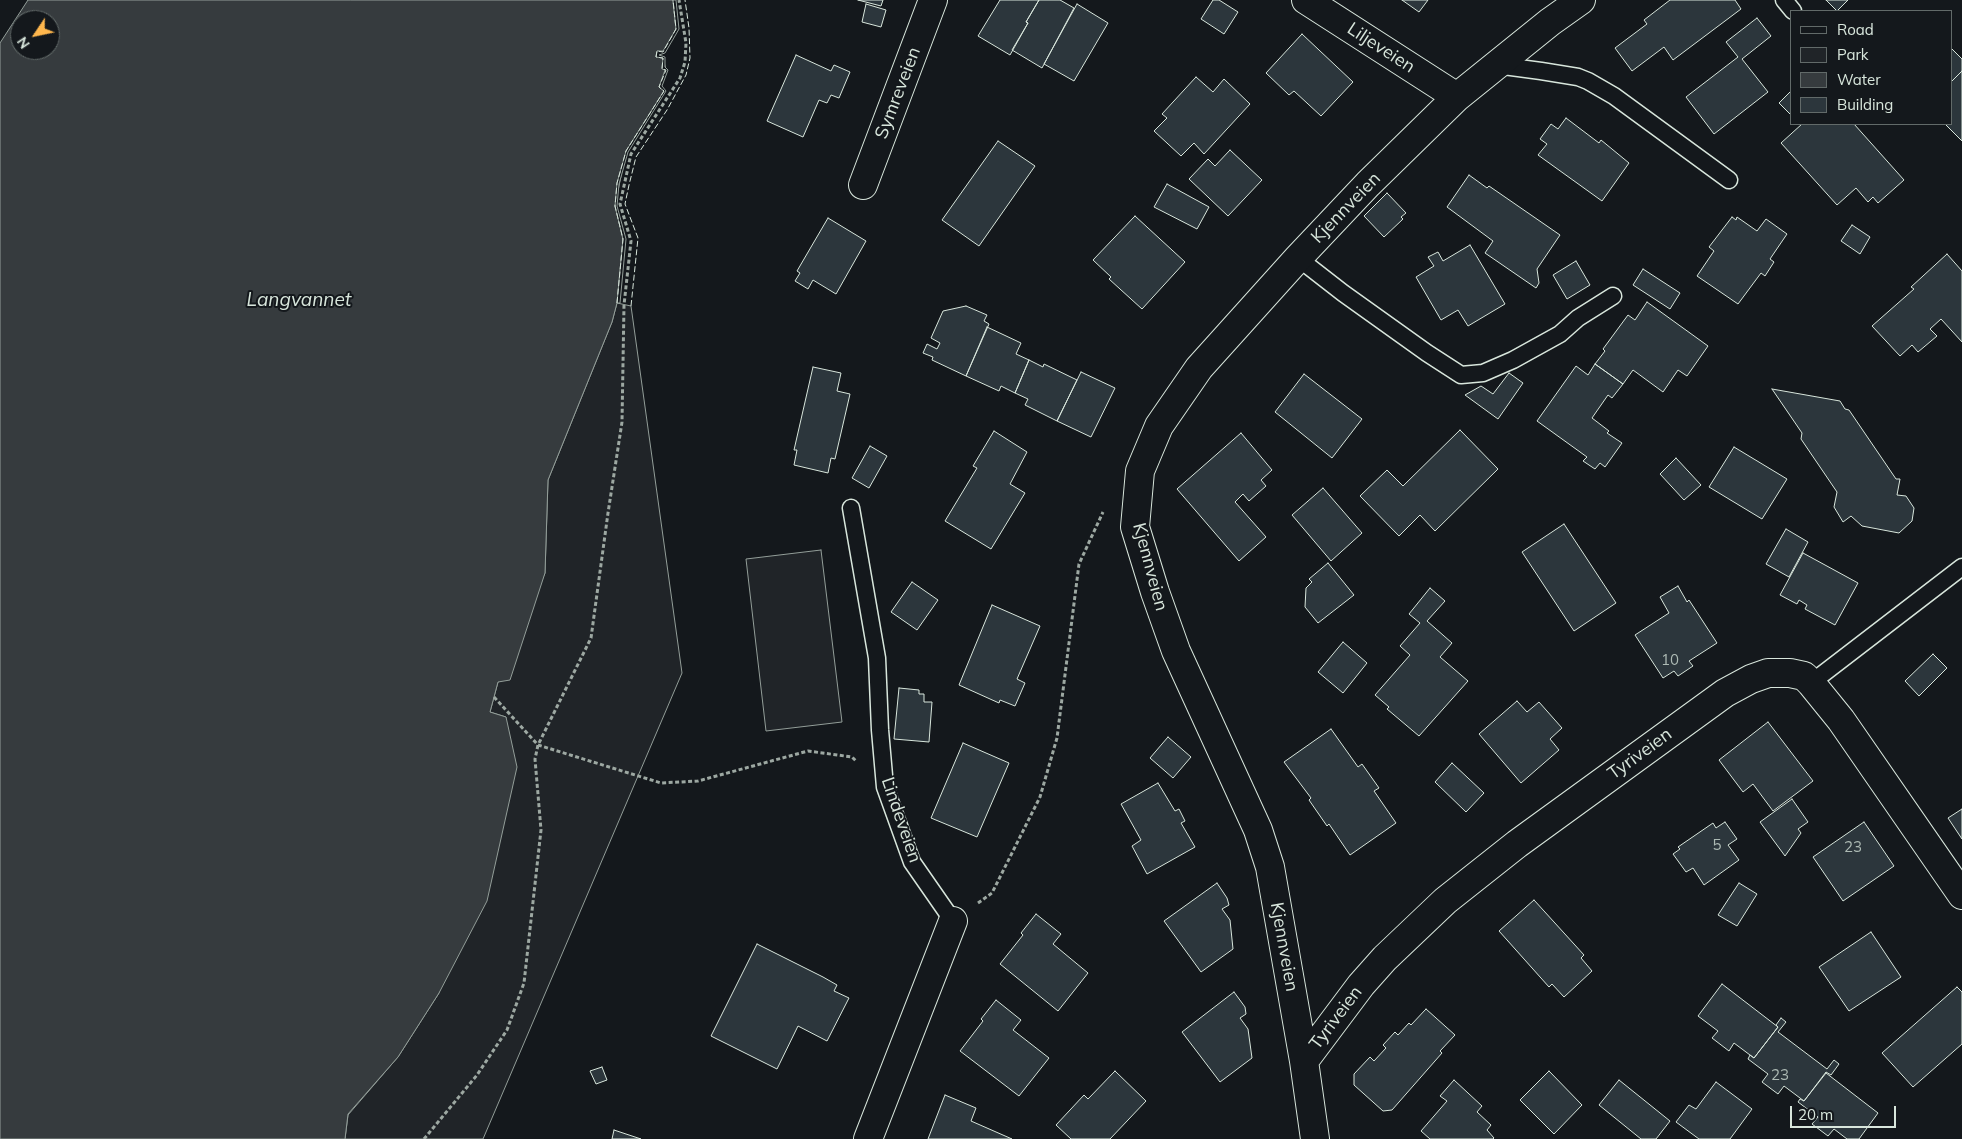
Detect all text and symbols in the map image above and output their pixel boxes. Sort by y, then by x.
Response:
north arrow [10,10,60,60]
legend [1790,10,1952,125]
street label: Liljeveien [1343,18,1419,78]
text: Road [1837,20,1874,39]
text: N [13,33,34,52]
street label: Symreveien [871,44,925,142]
text: Park [1837,45,1869,64]
text: Water [1837,70,1881,89]
text: Building [1837,95,1893,114]
street label: Kjennveien [1307,168,1385,248]
water label: Langvannet [247,289,351,311]
street label: Kjennveien [1128,521,1172,613]
house number: 10 [1661,651,1679,669]
street label: Tyriveien [1604,724,1676,784]
street label: Lindeveien [876,774,926,866]
house number: 5 [1713,836,1721,854]
house number: 23 [1844,838,1862,856]
street label: Kjennveien [1266,901,1302,993]
street label: Tyriveien [1305,982,1367,1054]
house number: 23 [1771,1066,1789,1084]
scale bar [1792,1096,1898,1128]
text: 20 m [1798,1105,1833,1124]

